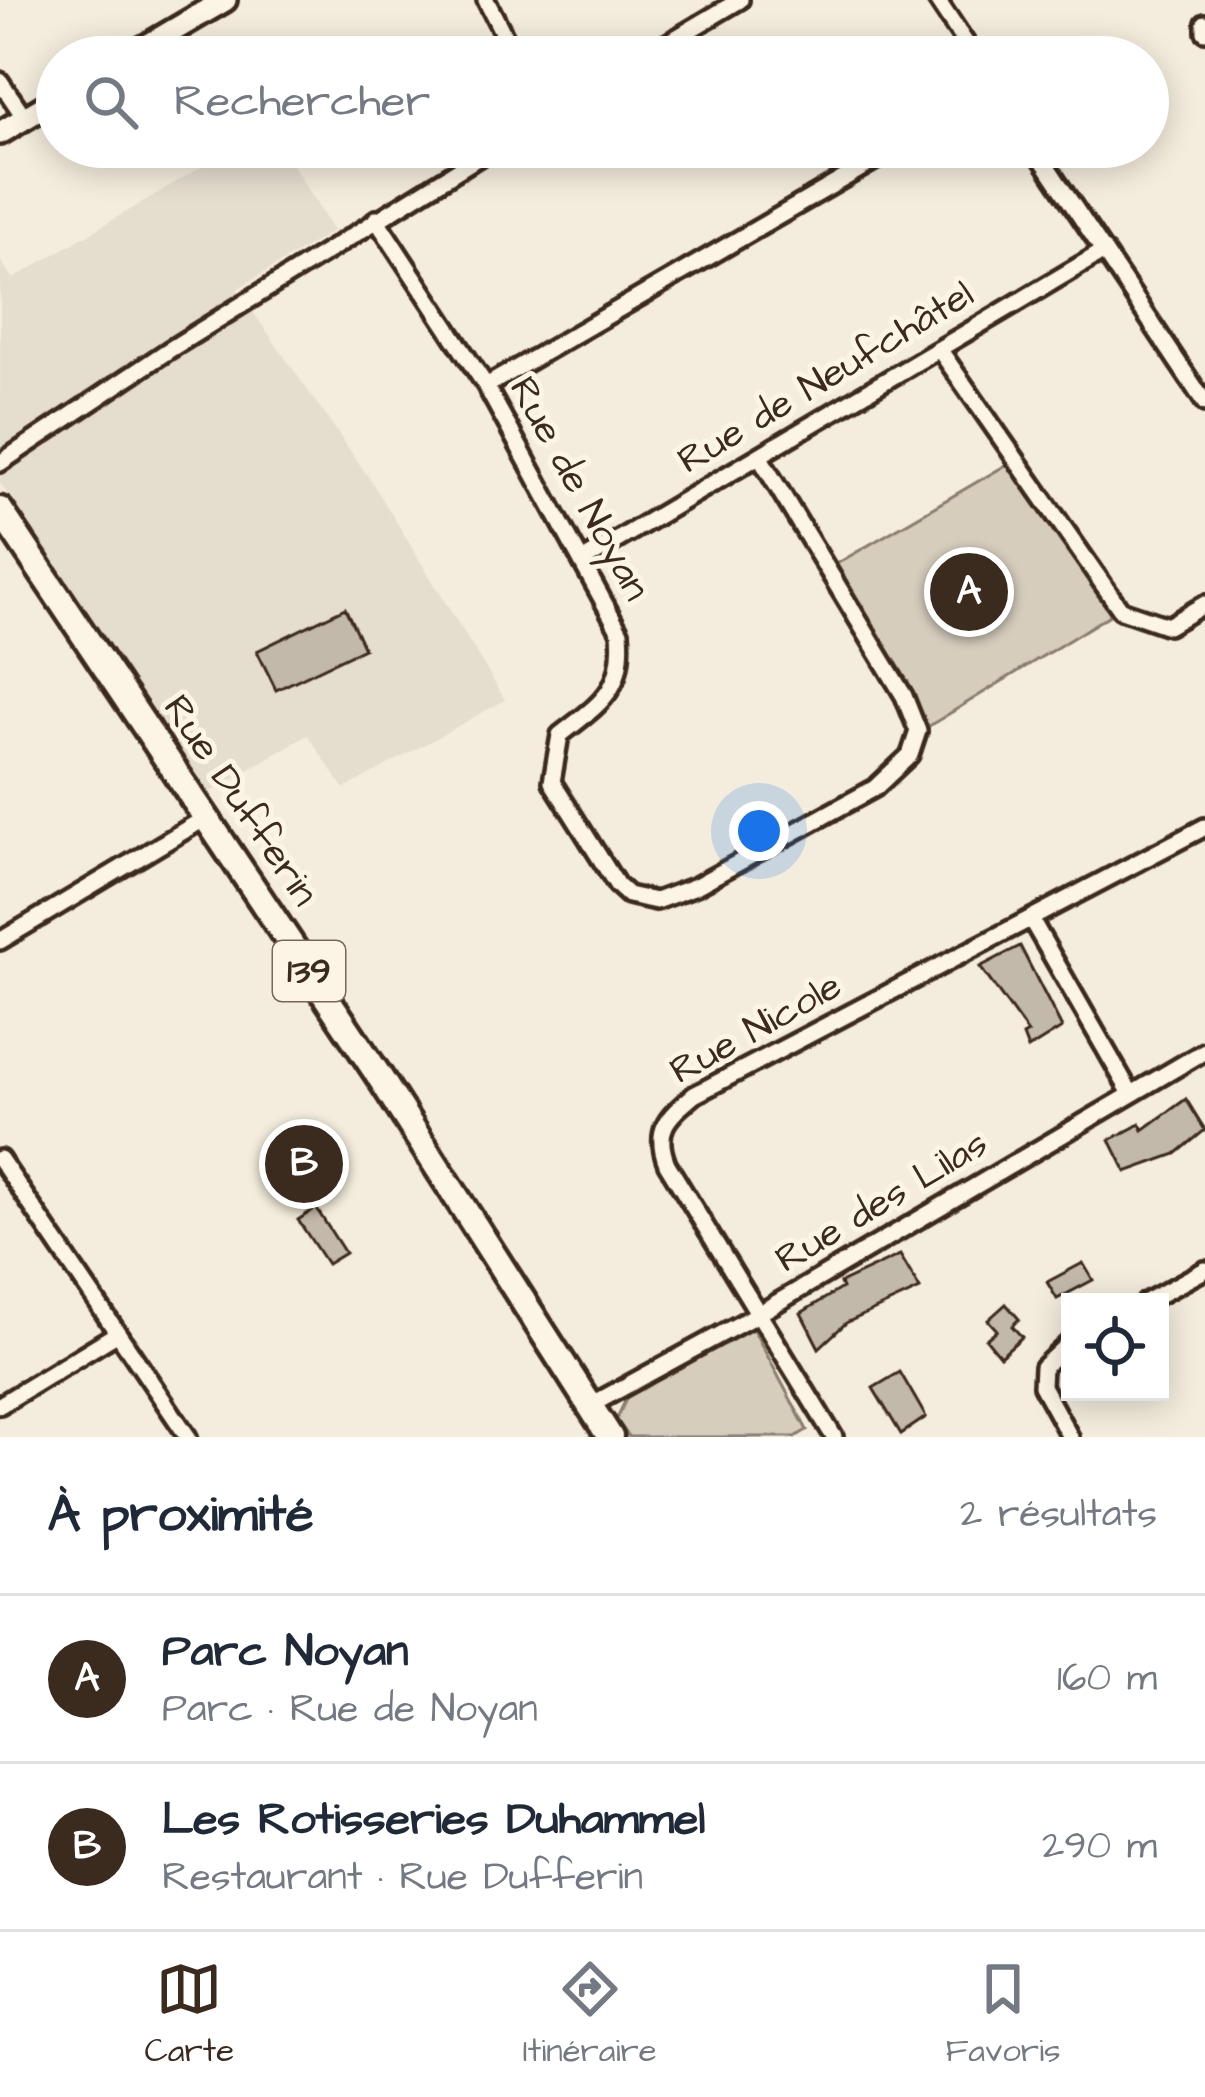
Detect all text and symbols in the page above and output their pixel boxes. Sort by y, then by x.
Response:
search box [36,36,1169,168]
icon: search [78,69,144,135]
text: Rechercher [174,71,430,133]
street label: Rue de Neufchâtel [668,268,984,488]
street label: Rue de Noyan [494,367,663,611]
pin: A [930,547,1008,637]
street label: Rue Dufferin [149,685,331,917]
your location [729,801,789,861]
road number: 139 [273,941,345,1001]
street label: Rue Nicole [660,960,852,1098]
street label: Rue des Lilas [766,1117,998,1287]
pin: B [265,1119,343,1209]
map controls [1061,1293,1169,1401]
button: locate [1061,1293,1169,1401]
text: À proximité [48,1480,314,1551]
text: 2 résultats [960,1488,1157,1542]
text: Parc Noyan [162,1621,409,1683]
text: A [75,1652,99,1706]
text: 160 m [1057,1652,1157,1706]
text: Parc · Rue de Noyan [162,1683,538,1737]
text: Les Rotisseries Duhammel [162,1789,705,1851]
text: B [73,1820,101,1874]
text: 290 m [1042,1820,1157,1874]
text: Restaurant · Rue Dufferin [162,1851,643,1905]
tab: Carte [144,1956,234,2074]
tab: Itinéraire [523,1956,657,2074]
tab: Favoris [945,1956,1061,2074]

